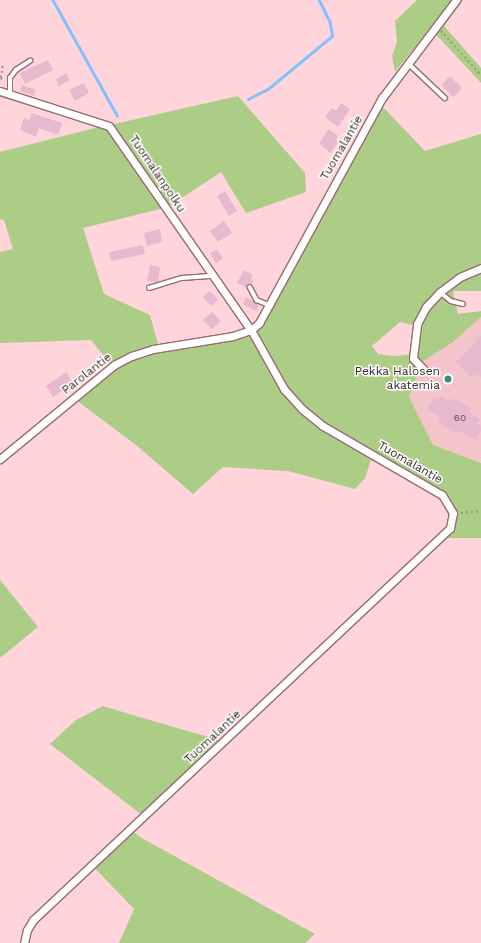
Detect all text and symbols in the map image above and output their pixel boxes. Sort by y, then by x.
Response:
street label: Tuomalantie [318,113,366,183]
street label: Tuomalanpolku [126,133,188,215]
street label: Parolantie [59,350,115,398]
place label: Pekka Halosen akatemia [354,365,440,393]
marker: Pekka Halosen akatemia [443,374,453,384]
house number: 60 [454,412,466,424]
street label: Tuomalantie [375,439,445,487]
street label: Tuomalantie [182,707,244,767]

